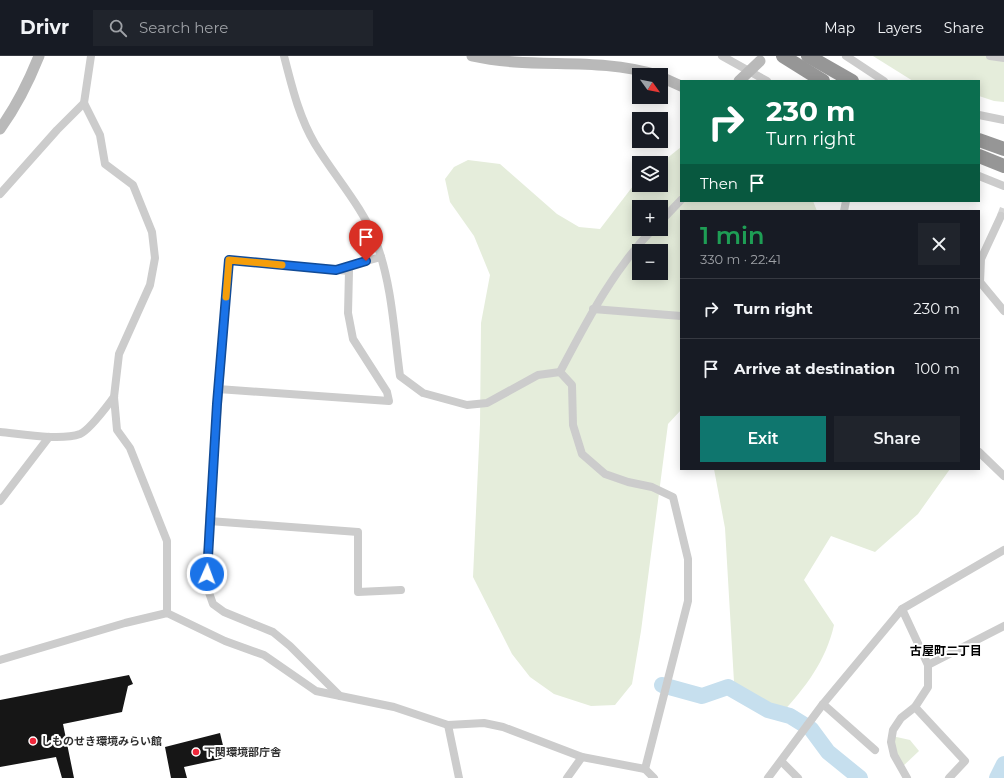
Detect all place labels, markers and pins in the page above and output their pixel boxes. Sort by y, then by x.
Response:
pin [349,220,383,261]
place label: しものせき環境みらい館 [41,734,162,748]
marker: しものせき環境みらい館 [28,736,38,746]
place label: 下関環境部庁舎 [204,745,282,759]
marker: 下関環境部庁舎 [191,747,201,757]

